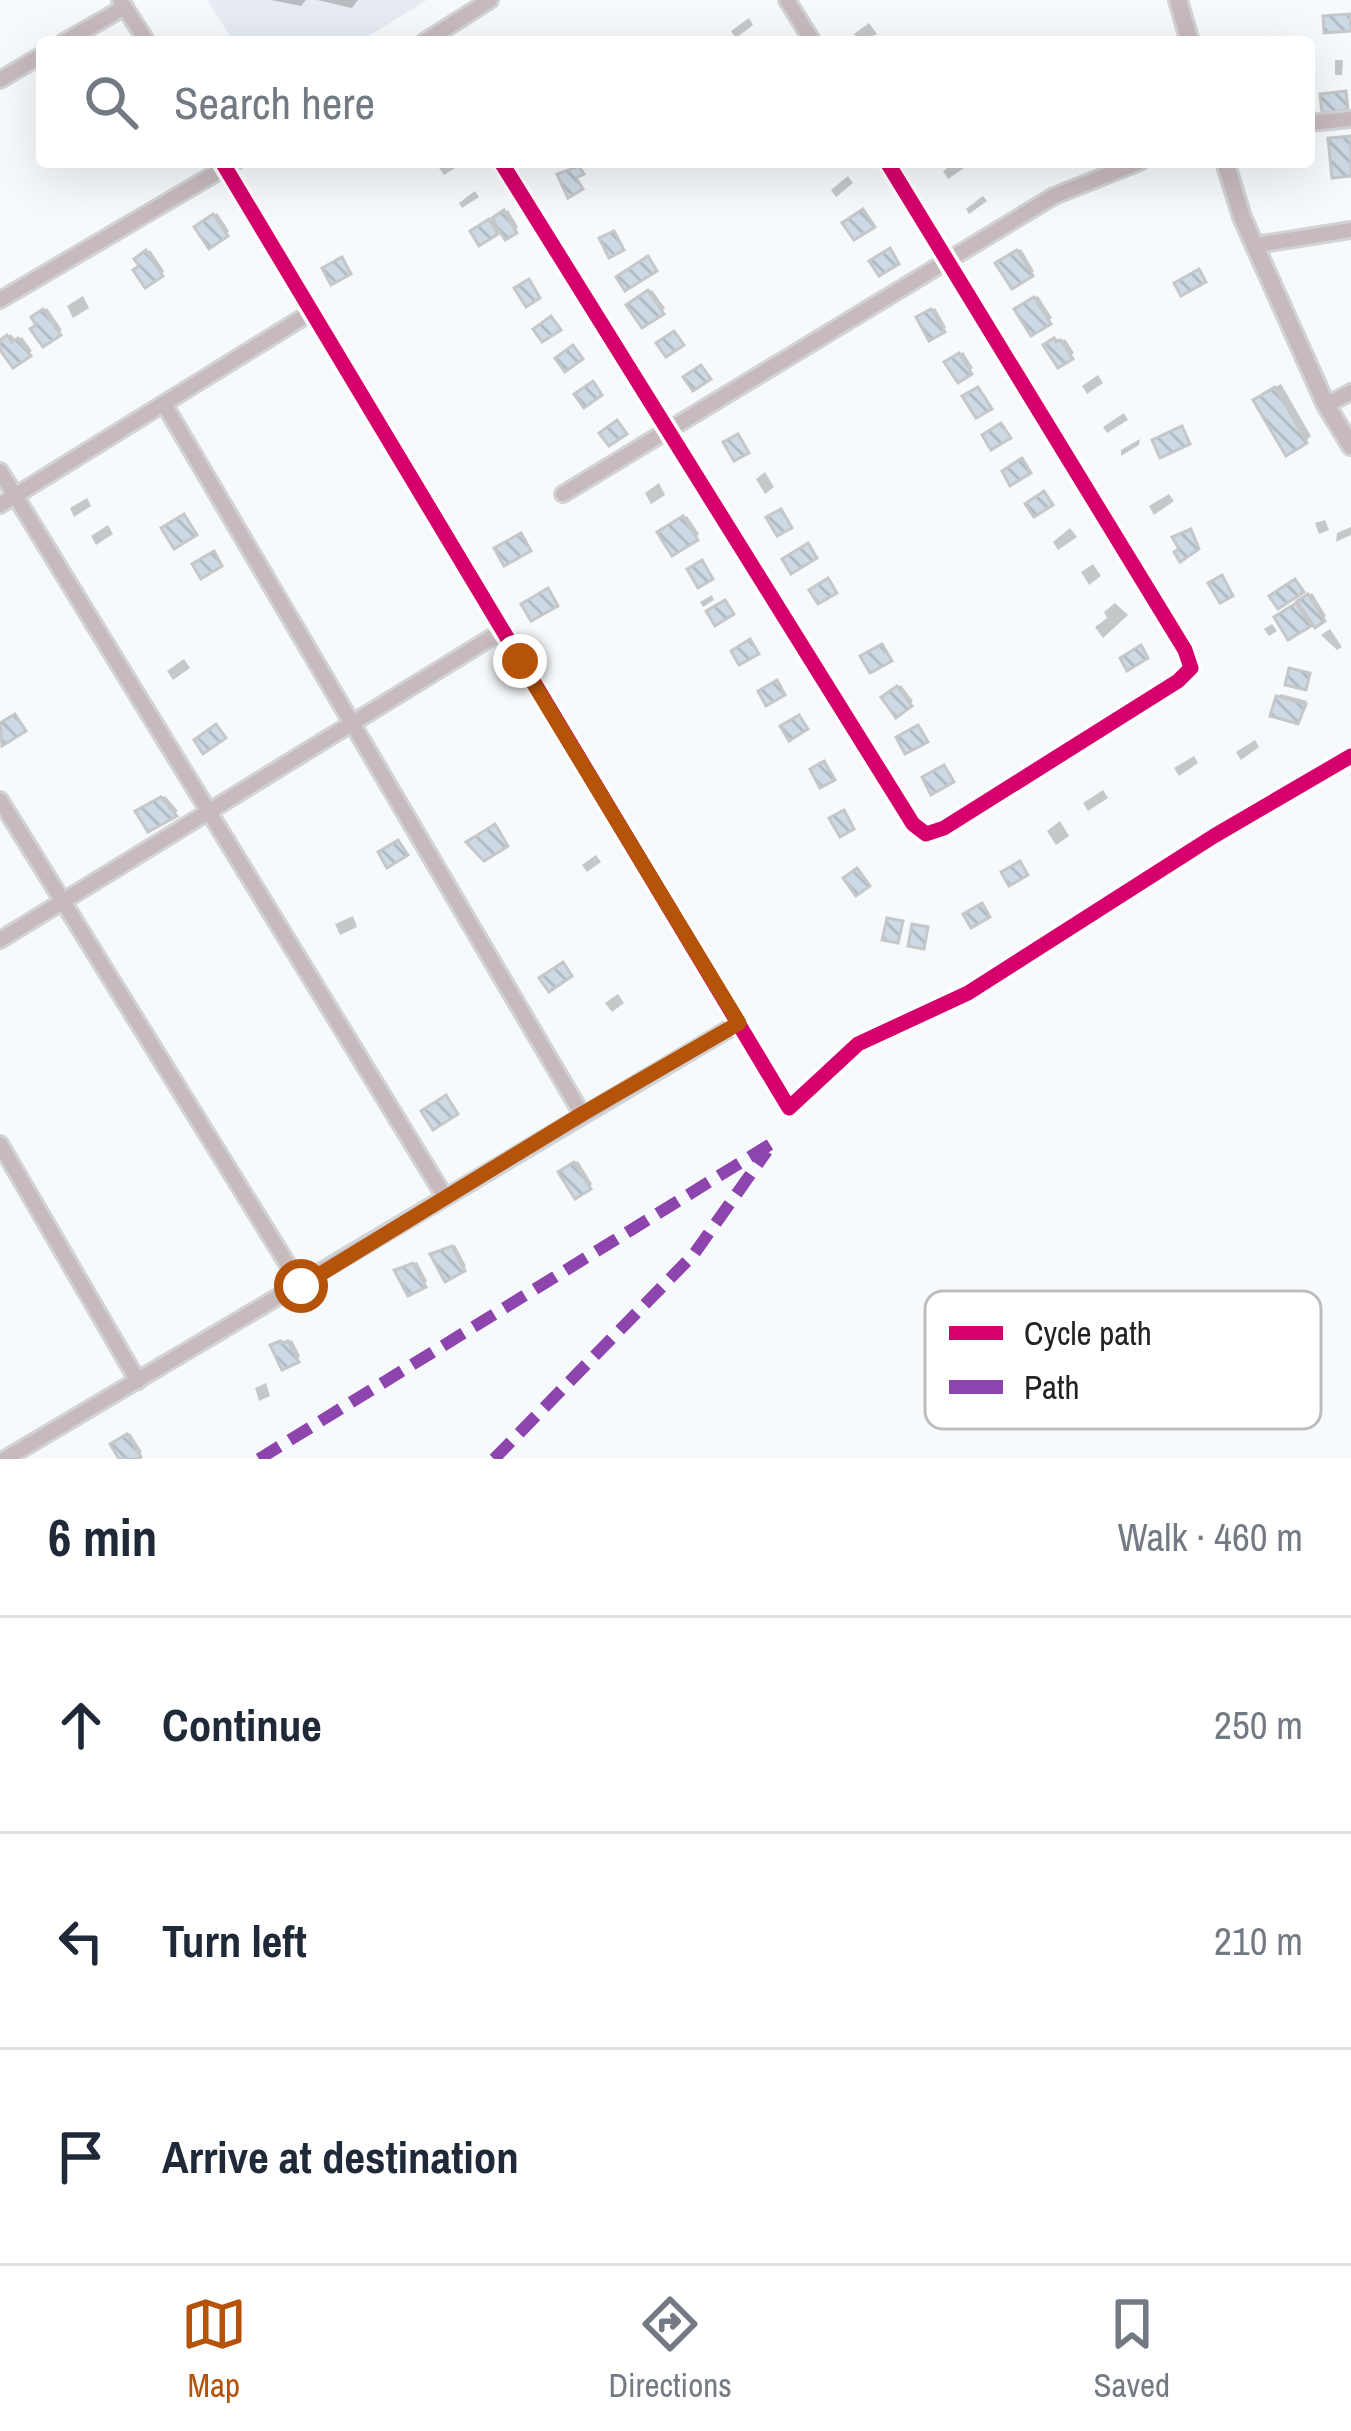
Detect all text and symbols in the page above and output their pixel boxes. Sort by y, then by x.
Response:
search box [36,36,1315,168]
icon: search [78,69,144,135]
text: Search here [174,72,375,133]
route end [493,634,547,688]
route start [274,1259,328,1313]
legend [925,1291,1321,1429]
text: Cycle path [1024,1311,1152,1355]
text: Path [1024,1365,1080,1409]
text: 6 min [48,1503,157,1572]
text: Walk · 460 m [1118,1511,1303,1563]
icon: ahead [48,1692,114,1758]
text: Continue [162,1694,322,1755]
text: 250 m [1214,1699,1303,1751]
icon: left [48,1908,114,1974]
text: Turn left [162,1910,307,1971]
text: 210 m [1214,1915,1303,1967]
icon: arrive [48,2124,114,2190]
text: Arrive at destination [162,2126,519,2187]
tab: Map [181,2291,247,2407]
tab: Directions [608,2291,732,2407]
tab: Saved [1093,2291,1170,2407]

